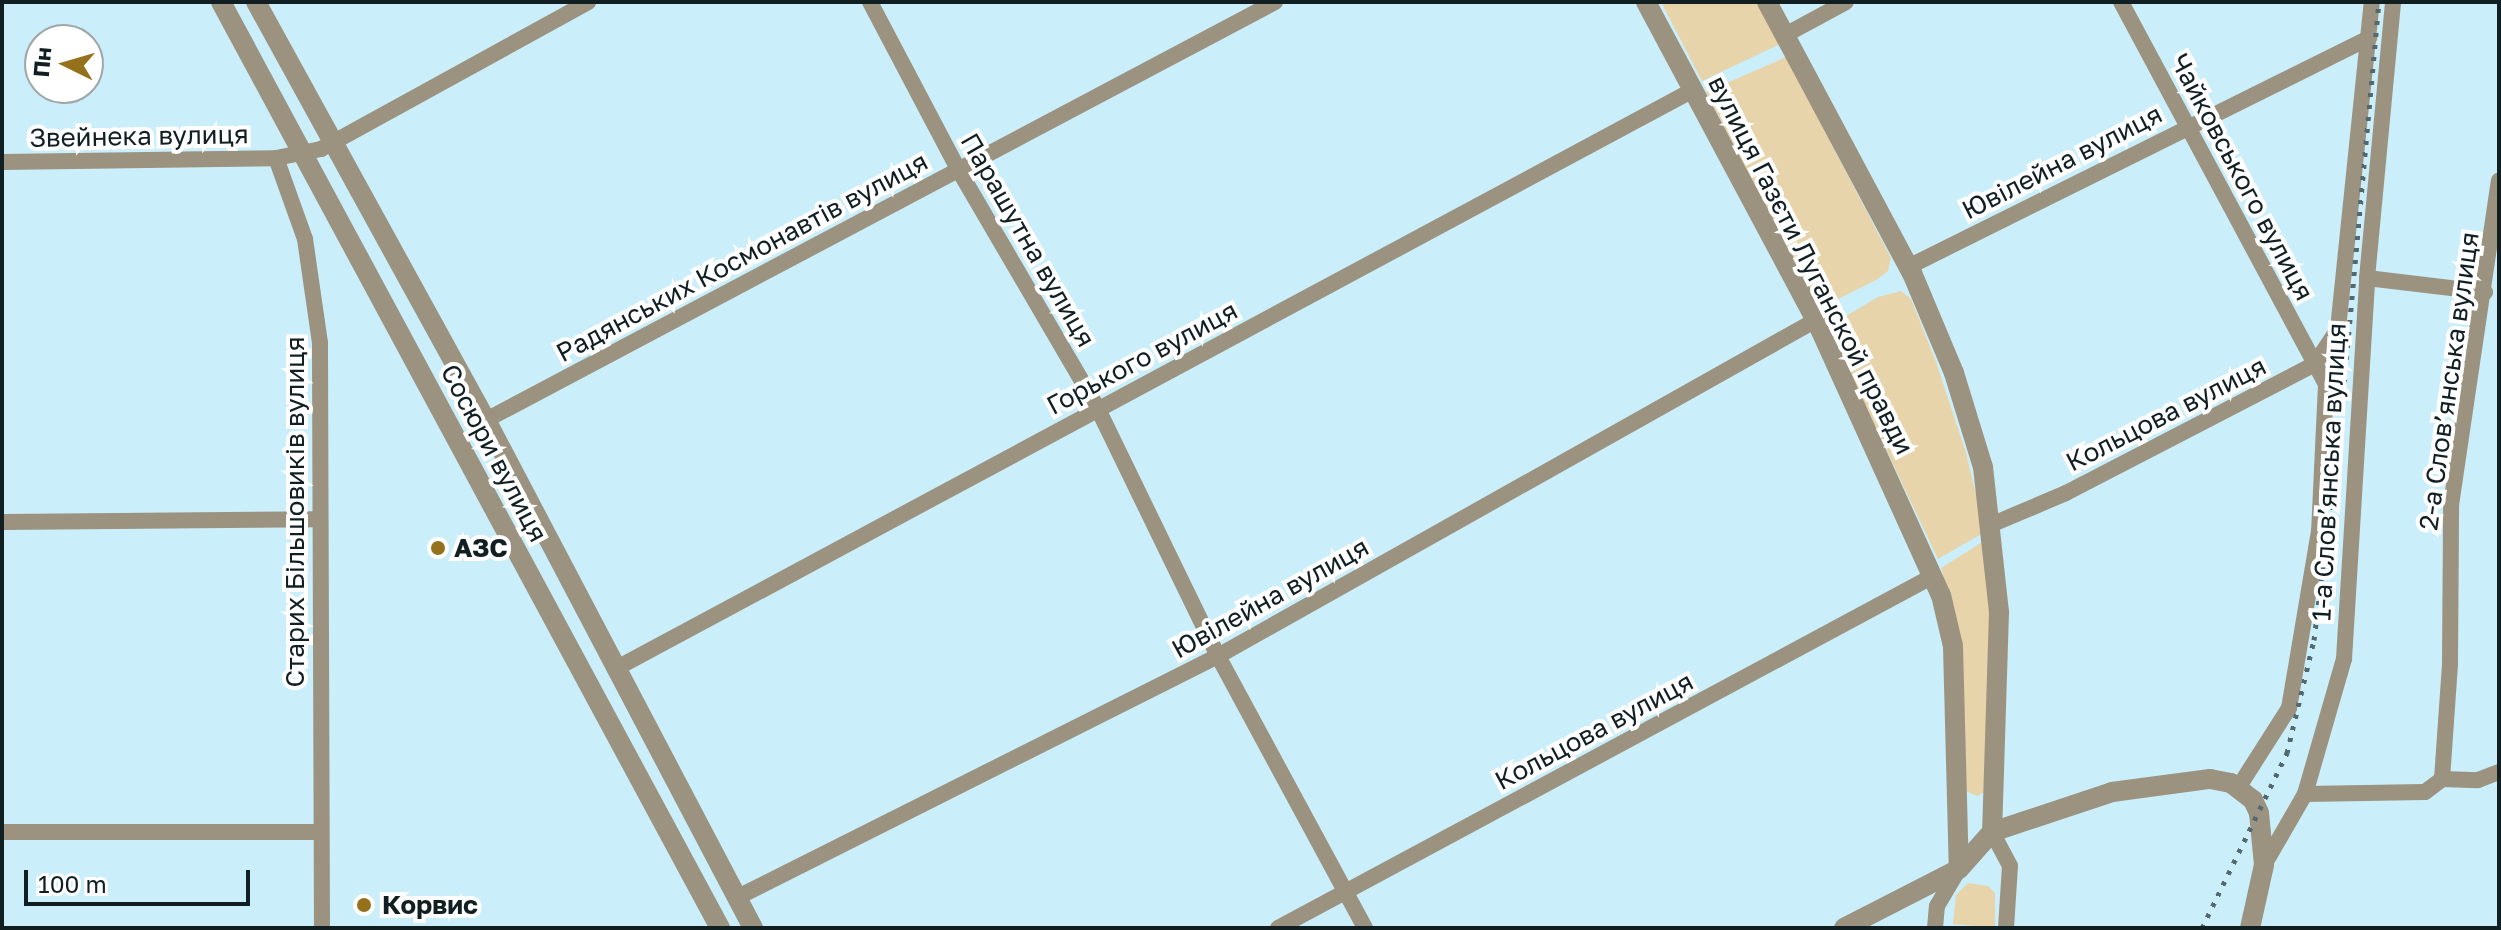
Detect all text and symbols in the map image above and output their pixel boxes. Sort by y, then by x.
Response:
north arrow [24,24,104,104]
text: Пн [27,46,56,78]
street label: Чайковського вулиця [2164,48,2320,306]
street label: вулиця Газєти Луганской правди [1702,70,1920,460]
street label: Ювілейна вулиця [1957,98,2167,226]
street label: Звейнека вулиця [29,118,249,154]
street label: Парашутна вулиця [954,128,1102,352]
street label: Радянських Космонавтів вулиця [551,146,933,368]
street label: 2-а Слов’янська вулиця [2413,230,2485,532]
street label: Горького вулиця [1041,295,1243,421]
street label: 1-а Слов’янська вулиця [2306,322,2352,622]
street label: Старих Більшовиків вулиця [279,336,311,688]
street label: Кольцова вулиця [2061,350,2271,478]
street label: Сосюри вулиця [434,359,554,547]
street label: Ювілейна вулиця [1166,531,1374,665]
place label: АЗС [454,532,508,564]
marker: АЗС [429,539,447,557]
street label: Кольцова вулиця [1490,666,1698,796]
scale bar [28,854,254,904]
text: 100 m [38,869,107,898]
place label: Корвис [382,889,478,921]
marker: Корвис [353,894,375,916]

